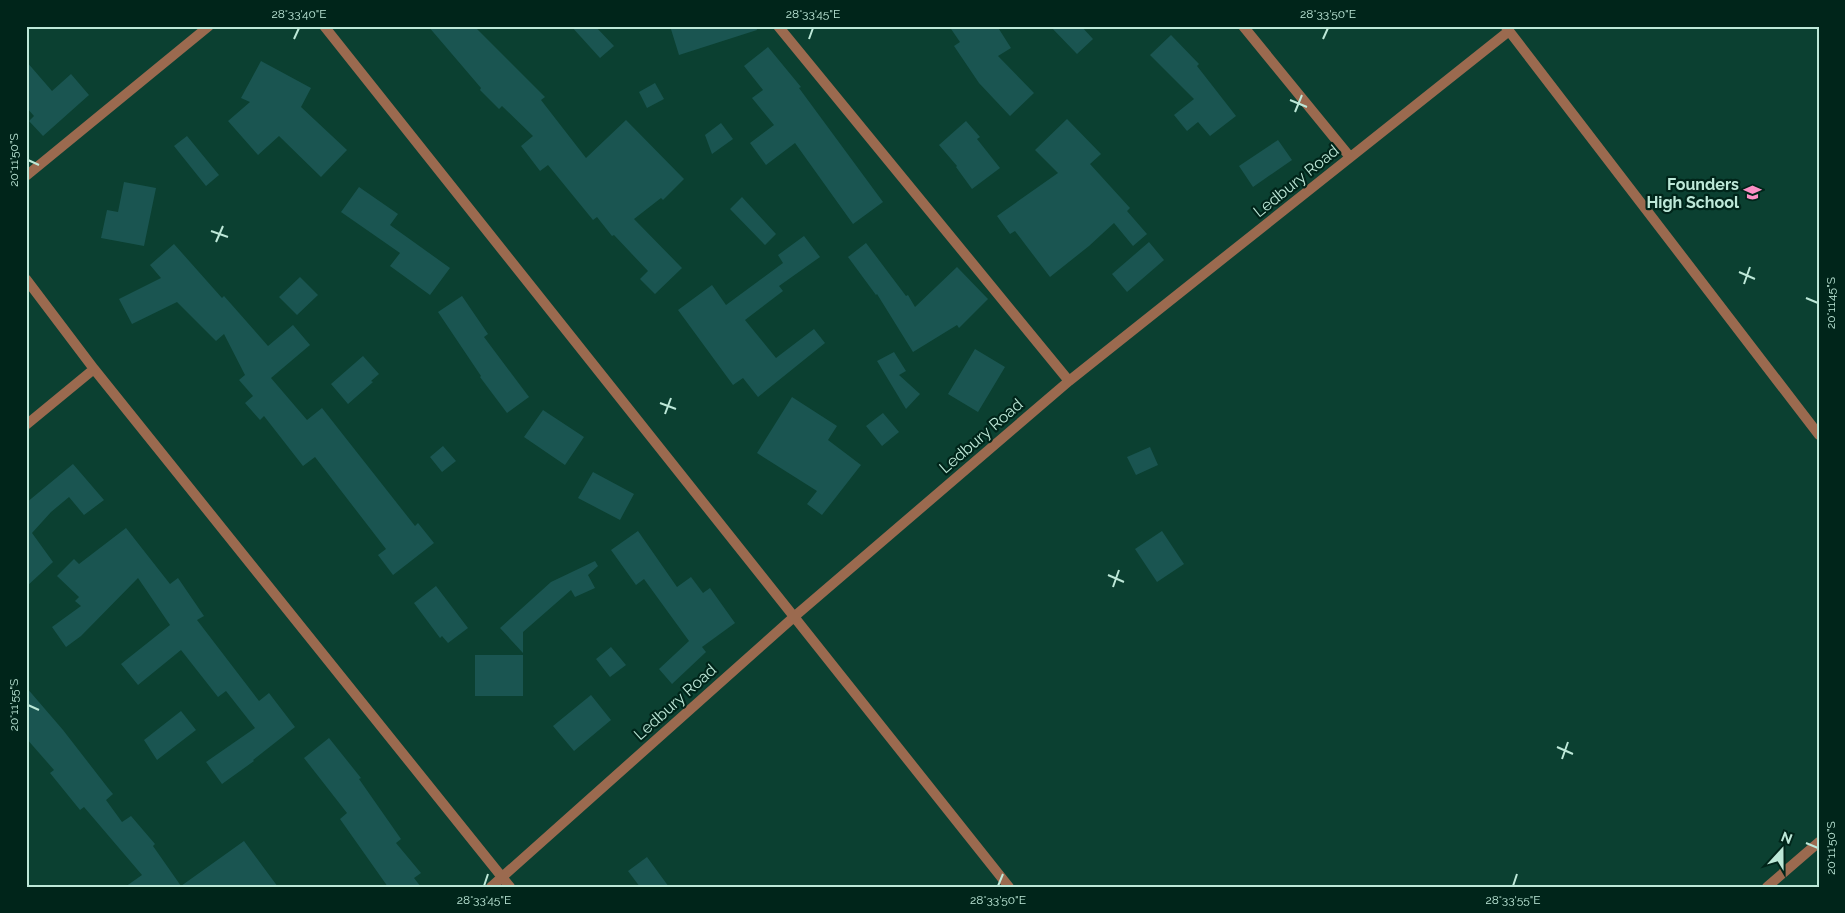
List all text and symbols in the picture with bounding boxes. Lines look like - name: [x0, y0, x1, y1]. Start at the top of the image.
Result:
- text: 28°33'40"E: [271, 7, 327, 21]
- text: 28°33'45"E: [786, 7, 840, 21]
- text: 28°33'50"E: [1300, 7, 1356, 21]
- text: 20°11'50"S: [7, 133, 21, 187]
- street label: Ledbury Road: [1250, 141, 1342, 221]
- place label: Founders High School: [1646, 175, 1740, 212]
- school or university icon: Founders High School: [1743, 183, 1763, 203]
- text: 20°11'45"S: [1824, 277, 1838, 329]
- street label: Ledbury Road: [935, 395, 1027, 477]
- street label: Ledbury Road: [630, 660, 720, 744]
- text: 20°11'55"S: [7, 679, 21, 731]
- text: 20°11'50"S: [1824, 821, 1838, 875]
- north arrow: [1758, 826, 1808, 876]
- text: N: [1779, 828, 1795, 847]
- text: 28°33'45"E: [457, 893, 511, 907]
- text: 28°33'50"E: [970, 893, 1026, 907]
- text: 28°33'55"E: [1485, 893, 1541, 907]

